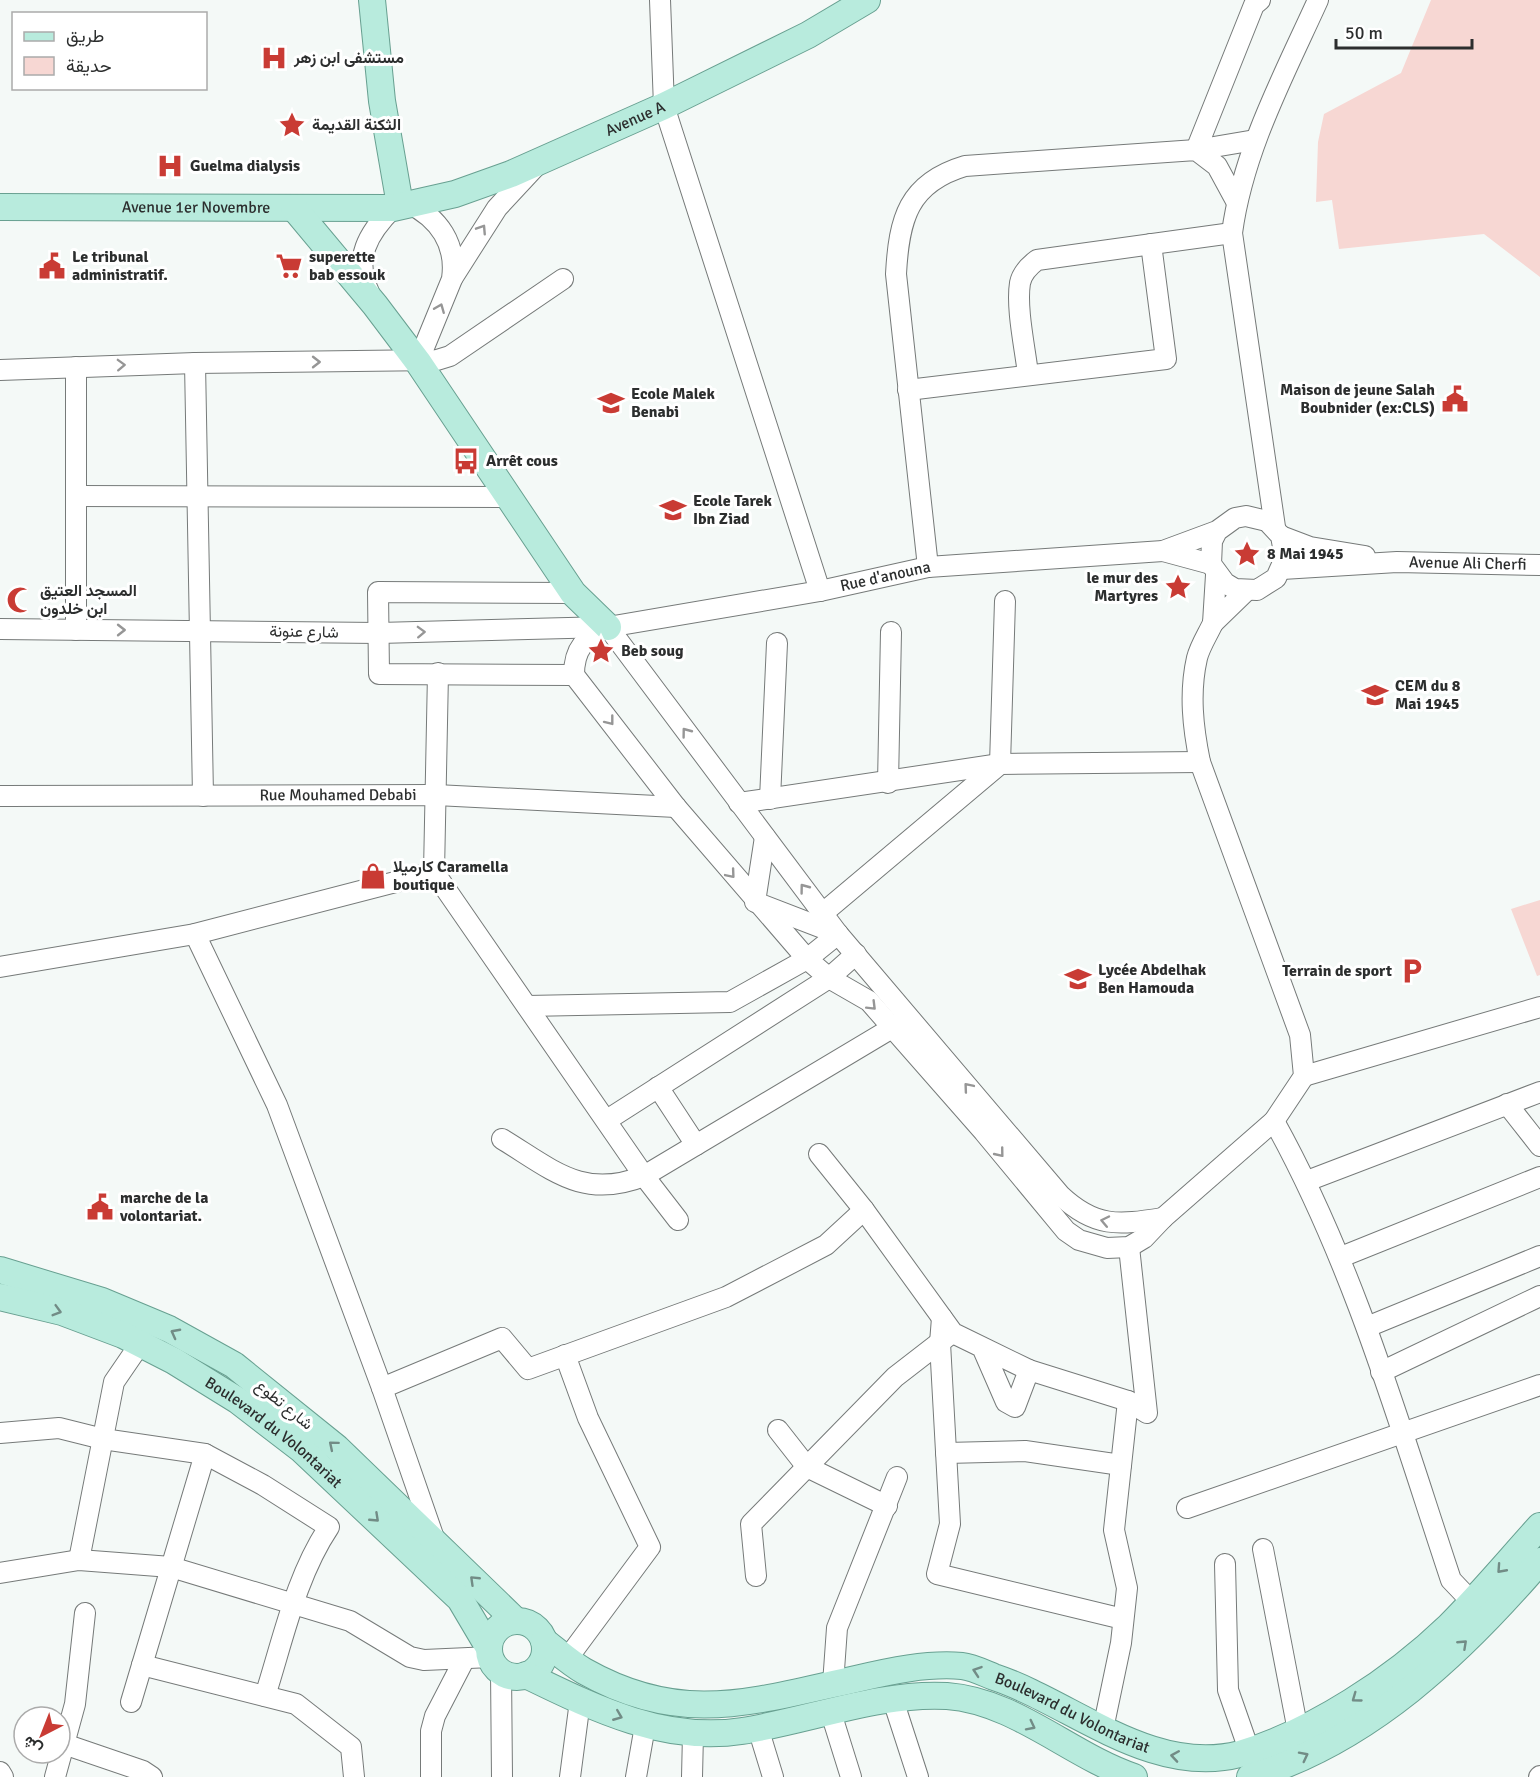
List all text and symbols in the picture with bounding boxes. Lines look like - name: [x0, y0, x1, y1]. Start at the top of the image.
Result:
- legend: [12, 12, 207, 90]
- scale bar: [1336, 12, 1472, 50]
- text: 50 m: [1345, 22, 1383, 44]
- text: طريق: [66, 25, 104, 47]
- hospital icon: مستشفى ابن زهر: [259, 43, 289, 73]
- place label: مستشفى ابن زهر: [293, 48, 404, 68]
- text: حديقة: [66, 55, 112, 77]
- street label: Avenue A: [602, 97, 668, 141]
- place icon: الثكنة القديمة: [277, 110, 307, 140]
- place label: الثكنة القديمة: [312, 115, 401, 135]
- hospital icon: Guelma dialysis: [155, 151, 185, 181]
- place label: Guelma dialysis: [190, 156, 300, 176]
- street label: Avenue 1er Novembre: [122, 197, 270, 218]
- one-way arrow: [475, 225, 486, 236]
- place label: Le tribunal administratif.: [72, 247, 168, 285]
- place label: superette bab essouk: [309, 247, 386, 285]
- public building icon: Le tribunal administratif.: [37, 251, 67, 281]
- supermarket icon: superette bab essouk: [274, 251, 304, 281]
- one-way arrow: [433, 303, 445, 314]
- one-way arrow: [312, 356, 321, 368]
- one-way arrow: [117, 359, 126, 371]
- place label: Maison de jeune Salah Boubnider (ex:CLS): [1280, 380, 1435, 418]
- place label: Ecole Malek Benabi: [631, 384, 715, 422]
- public building icon: Maison de jeune Salah Boubnider (ex:CLS): [1440, 384, 1470, 414]
- school or university icon: Ecole Malek Benabi: [596, 388, 626, 418]
- bus stop icon: Arrêt cous: [451, 446, 481, 476]
- place label: Arrêt cous: [486, 451, 558, 471]
- place label: Ecole Tarek Ibn Ziad: [693, 491, 772, 529]
- school or university icon: Ecole Tarek Ibn Ziad: [658, 495, 688, 525]
- place icon: 8 Mai 1945: [1232, 539, 1262, 569]
- place label: 8 Mai 1945: [1267, 544, 1344, 564]
- street label: Avenue Ali Cherfi: [1409, 552, 1527, 575]
- street label: Rue d'anouna: [838, 557, 932, 596]
- place label: le mur des Martyres: [1086, 568, 1158, 606]
- place icon: le mur des Martyres: [1163, 572, 1193, 602]
- place label: المسجد العتيق ابن خلدون: [40, 581, 137, 619]
- mosque icon: المسجد العتيق ابن خلدون: [5, 585, 35, 615]
- street label: شارع عنونة: [269, 621, 339, 644]
- one-way arrow: [117, 624, 126, 636]
- one-way arrow: [417, 626, 426, 638]
- place icon: Beb soug: [586, 636, 616, 666]
- place label: Beb soug: [621, 641, 684, 661]
- place label: CEM du 8 Mai 1945: [1395, 676, 1461, 714]
- school or university icon: CEM du 8 Mai 1945: [1360, 680, 1390, 710]
- one-way arrow: [602, 715, 613, 726]
- one-way arrow: [683, 728, 694, 739]
- street label: Rue Mouhamed Debabi: [259, 785, 416, 805]
- place label: كارميلا Caramella boutique: [393, 857, 508, 895]
- shop icon: كارميلا Caramella boutique: [358, 861, 388, 891]
- one-way arrow: [724, 867, 735, 878]
- one-way arrow: [800, 884, 811, 895]
- parking icon: Terrain de sport: [1397, 956, 1427, 986]
- place label: Lycée Abdelhak Ben Hamouda: [1098, 960, 1207, 998]
- place label: Terrain de sport: [1282, 961, 1392, 981]
- school or university icon: Lycée Abdelhak Ben Hamouda: [1063, 964, 1093, 994]
- one-way arrow: [866, 999, 876, 1010]
- one-way arrow: [965, 1083, 976, 1094]
- one-way arrow: [993, 1146, 1004, 1157]
- place label: marche de la volontariat.: [119, 1188, 208, 1226]
- public building icon: marche de la volontariat.: [85, 1192, 115, 1222]
- one-way arrow: [1100, 1216, 1110, 1229]
- one-way arrow: [51, 1304, 62, 1316]
- one-way arrow: [171, 1328, 182, 1340]
- street label: Boulevard du Volontariat: [201, 1373, 346, 1493]
- street label: شارع تطوع: [250, 1376, 317, 1435]
- one-way arrow: [329, 1442, 340, 1453]
- one-way arrow: [368, 1511, 379, 1522]
- one-way arrow: [1497, 1562, 1508, 1573]
- one-way arrow: [471, 1577, 482, 1588]
- one-way arrow: [1456, 1640, 1467, 1651]
- one-way arrow: [972, 1665, 983, 1678]
- street label: Boulevard du Volontariat: [992, 1668, 1153, 1758]
- one-way arrow: [1351, 1691, 1362, 1702]
- north arrow: [12, 1705, 72, 1765]
- one-way arrow: [612, 1709, 623, 1721]
- one-way arrow: [1025, 1719, 1036, 1730]
- text: ش: [19, 1732, 46, 1759]
- one-way arrow: [1170, 1750, 1179, 1762]
- one-way arrow: [1298, 1751, 1309, 1763]

